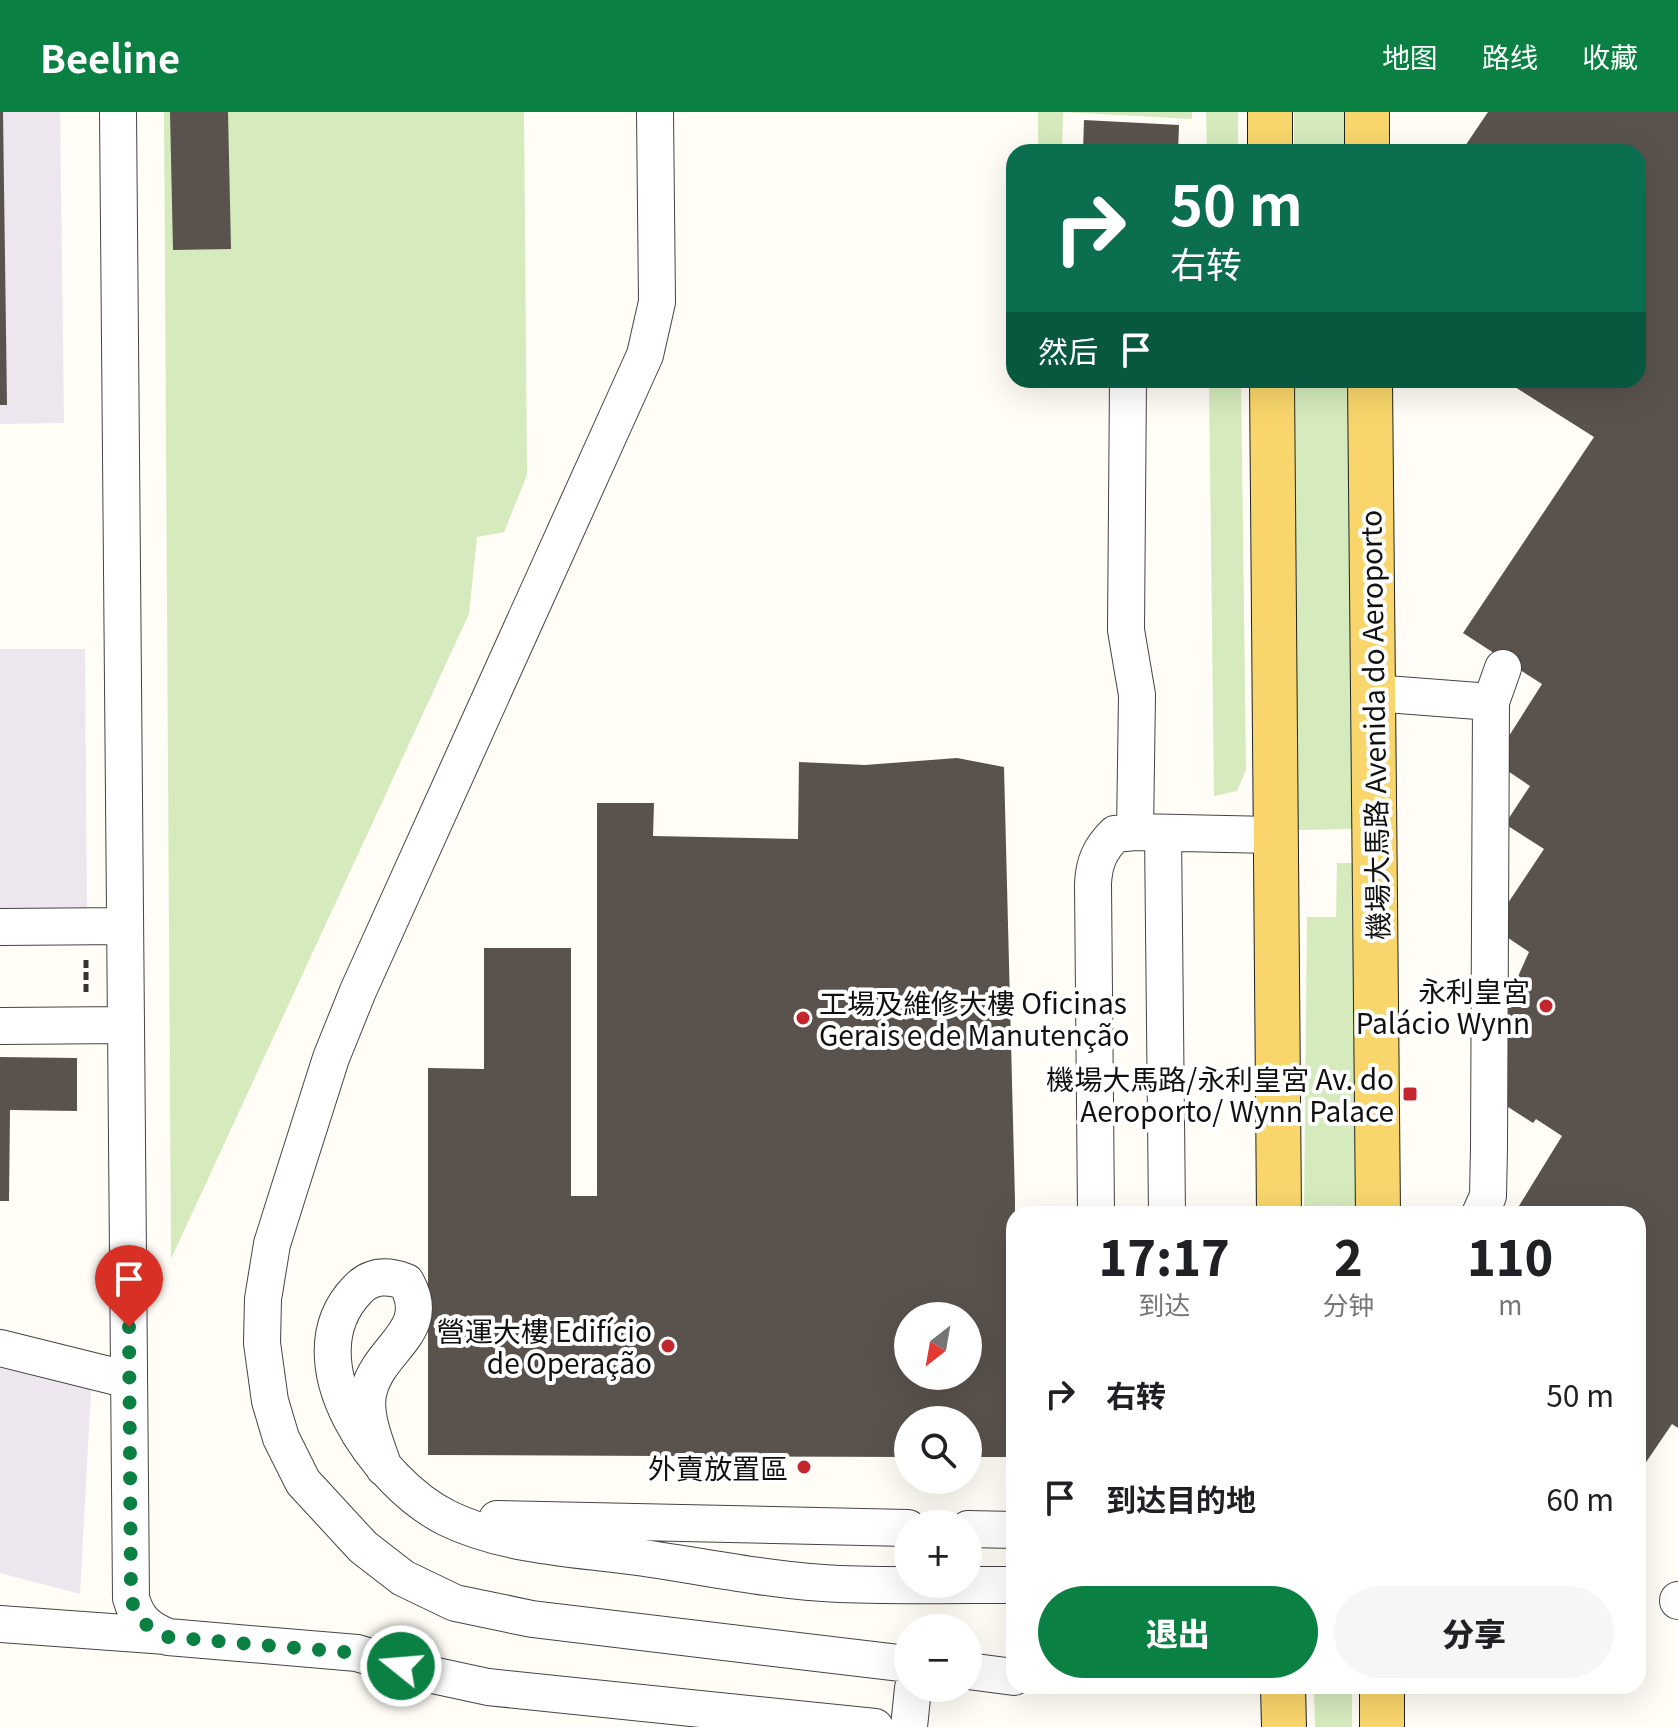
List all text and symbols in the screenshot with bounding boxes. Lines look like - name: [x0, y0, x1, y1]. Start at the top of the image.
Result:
- text: Beeline: [40, 29, 180, 84]
- text: 地图: [1382, 36, 1438, 76]
- text: 路线: [1482, 36, 1538, 76]
- text: 收藏: [1582, 36, 1638, 76]
- text: 50 m: [1170, 161, 1303, 242]
- icon: right: [1038, 176, 1142, 280]
- text: 右转: [1170, 236, 1242, 288]
- text: 然后: [1038, 328, 1098, 372]
- icon: arrive: [1114, 328, 1158, 372]
- street label: 機場大馬路 Avenida do Aeroporto: [1349, 510, 1397, 940]
- place label: 永利皇宮 Palácio Wynn: [1356, 970, 1530, 1042]
- place label: 工場及維修大樓 Oficinas Gerais e de Manutenção: [819, 982, 1129, 1054]
- marker: 永利皇宮 Palácio Wynn: [1537, 997, 1555, 1015]
- marker: 工場及維修大樓 Oficinas Gerais e de Manutenção: [794, 1009, 812, 1027]
- place label: 機場大馬路/永利皇宮 Av. do Aeroporto/ Wynn Palace: [1046, 1058, 1394, 1130]
- marker: 機場大馬路/永利皇宮 Av. do Aeroporto/ Wynn Palace: [1401, 1085, 1419, 1103]
- text: 17:17: [1099, 1220, 1230, 1290]
- text: 2: [1334, 1220, 1363, 1290]
- text: 110: [1467, 1220, 1553, 1290]
- pin: [95, 1245, 163, 1327]
- icon: arrive: [107, 1257, 151, 1301]
- text: 到达: [1138, 1285, 1190, 1322]
- text: 分钟: [1322, 1285, 1374, 1322]
- text: m: [1498, 1285, 1522, 1322]
- north arrow: [894, 1302, 982, 1390]
- map controls: [894, 1302, 982, 1702]
- place label: 營運大樓 Edifício de Operação: [437, 1310, 652, 1382]
- marker: 營運大樓 Edifício de Operação: [659, 1337, 677, 1355]
- icon: right: [1038, 1372, 1082, 1416]
- text: 右转: [1106, 1372, 1166, 1416]
- text: 50 m: [1546, 1372, 1614, 1416]
- button: search: [894, 1406, 982, 1494]
- place label: 外賣放置區: [648, 1447, 788, 1487]
- marker: 外賣放置區: [795, 1458, 813, 1476]
- icon: arrive: [1038, 1476, 1082, 1520]
- text: 到达目的地: [1106, 1476, 1256, 1520]
- text: 60 m: [1546, 1476, 1614, 1520]
- button: +: [894, 1510, 982, 1598]
- button: 退出: [1038, 1586, 1318, 1678]
- button: 分享: [1334, 1586, 1614, 1678]
- button: −: [894, 1614, 982, 1702]
- position arrow: [359, 1624, 443, 1708]

